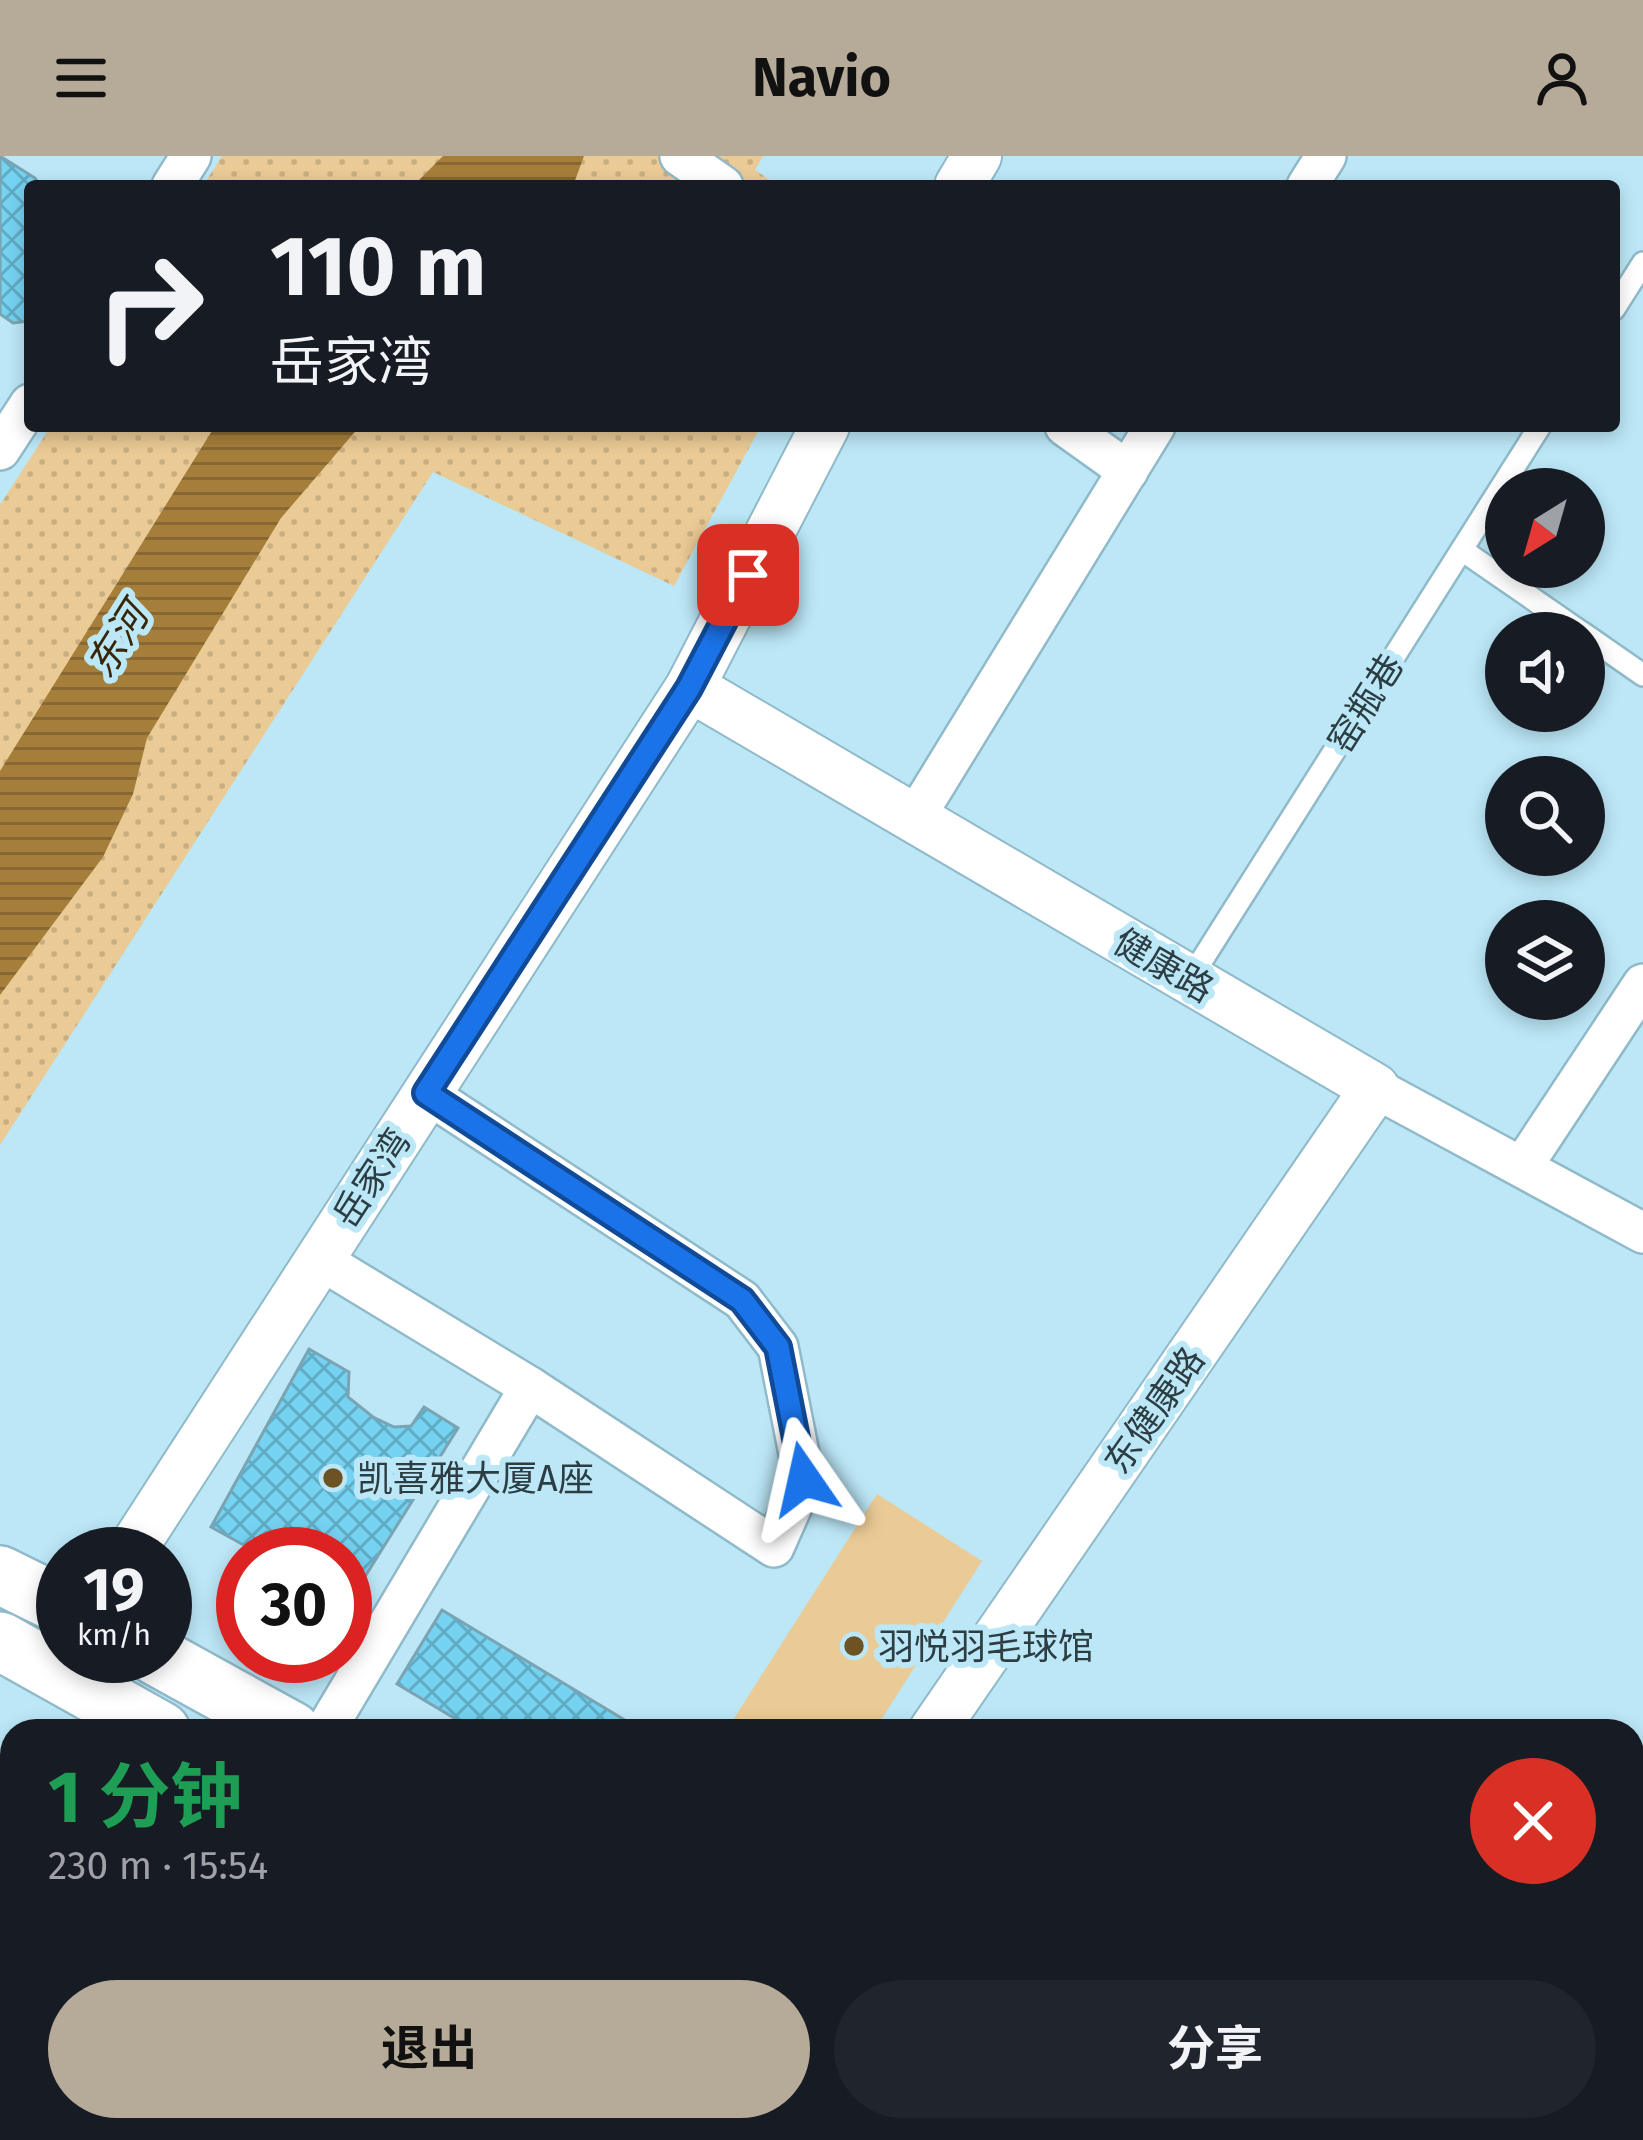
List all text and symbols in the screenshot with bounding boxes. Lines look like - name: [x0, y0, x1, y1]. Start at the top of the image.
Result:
- icon: menu: [48, 45, 114, 111]
- icon: person: [1529, 45, 1595, 111]
- text: Navio: [752, 46, 891, 110]
- text: 110 m: [270, 216, 486, 317]
- icon: right: [72, 228, 228, 384]
- text: 岳家湾: [270, 331, 432, 395]
- north arrow: [1485, 468, 1605, 588]
- map controls: [1485, 468, 1605, 1020]
- pin: [697, 524, 799, 626]
- icon: arrive: [715, 542, 781, 608]
- water label: 东河: [78, 589, 162, 686]
- button: sound: [1485, 612, 1605, 732]
- street label: 窑瓶巷: [1319, 646, 1413, 761]
- button: search: [1485, 756, 1605, 876]
- button: layers: [1485, 900, 1605, 1020]
- street label: 健康路: [1106, 920, 1221, 1012]
- street label: 岳家湾: [324, 1121, 420, 1236]
- street label: 东健康路: [1095, 1339, 1214, 1482]
- position arrow: [741, 1416, 867, 1542]
- place label: 凯喜雅大厦A座: [357, 1457, 594, 1501]
- marker: 凯喜雅大厦A座: [320, 1465, 346, 1491]
- speed limit sign: 30: [216, 1527, 372, 1683]
- text: 19: [83, 1554, 145, 1626]
- text: km/h: [77, 1617, 151, 1653]
- place label: 羽悦羽毛球馆: [878, 1625, 1094, 1669]
- marker: 羽悦羽毛球馆: [841, 1633, 867, 1659]
- text: 1 分钟: [48, 1755, 242, 1841]
- button: close: [1470, 1758, 1596, 1884]
- text: 230 m · 15:54: [48, 1843, 268, 1889]
- button: 退出: [48, 1980, 810, 2118]
- button: 分享: [834, 1980, 1596, 2118]

